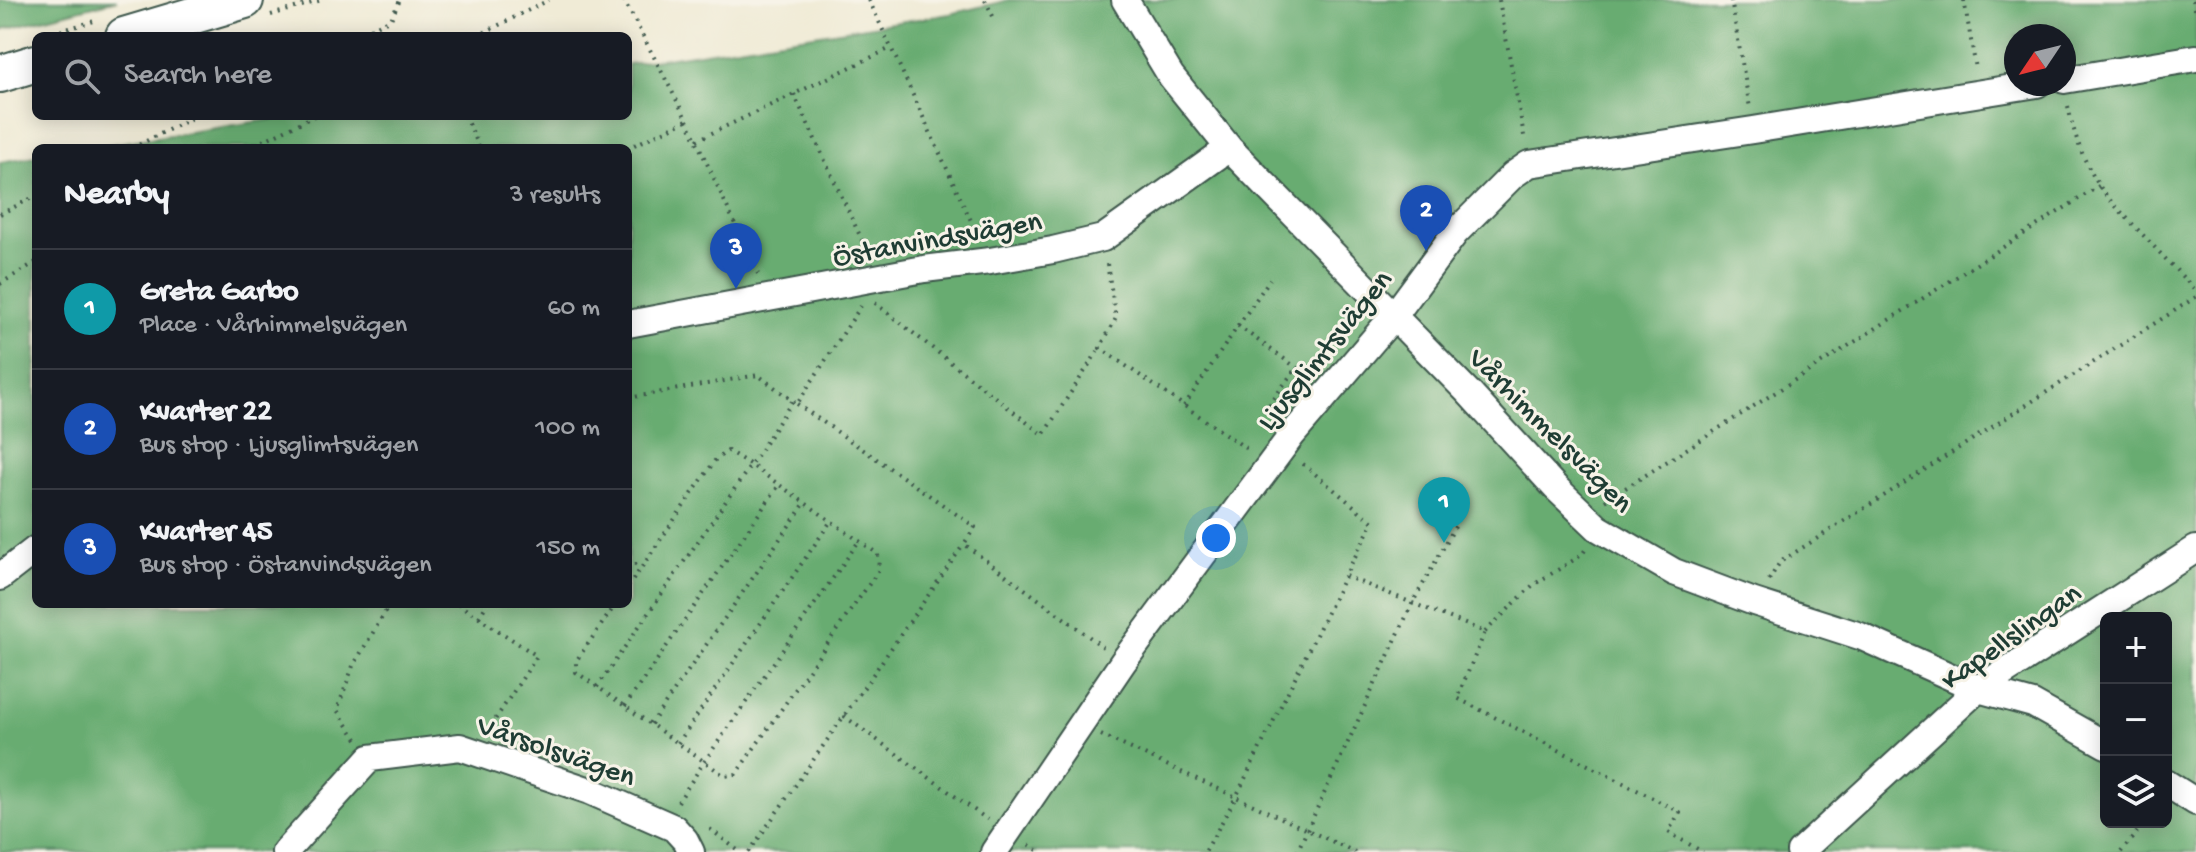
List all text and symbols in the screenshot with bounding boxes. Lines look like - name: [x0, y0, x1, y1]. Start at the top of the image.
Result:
- north arrow: [2004, 24, 2076, 96]
- search box: [32, 32, 632, 120]
- icon: search: [60, 54, 104, 98]
- text: Search here: [124, 59, 272, 94]
- text: Nearby: [64, 176, 169, 216]
- text: 3 results: [510, 181, 600, 212]
- pin: 2: [1400, 185, 1452, 251]
- street label: Östanvindsvägen: [831, 206, 1045, 277]
- pin: 3: [710, 223, 762, 289]
- street label: Ljusglimtsvägen: [1251, 265, 1402, 439]
- text: Greta Garbo: [140, 276, 299, 311]
- text: 1: [85, 294, 95, 325]
- text: 60 m: [547, 294, 600, 325]
- text: Place · Vårhimmelsvägen: [140, 311, 407, 342]
- street label: Vårhimmelsvägen: [1458, 342, 1639, 522]
- text: Kvarter 22: [140, 396, 272, 431]
- text: 2: [84, 414, 96, 445]
- text: 100 m: [535, 414, 600, 445]
- text: Bus stop · Ljusglimtsvägen: [140, 431, 418, 462]
- pin: 1: [1418, 477, 1470, 543]
- text: Kvarter 45: [140, 516, 272, 551]
- your location: [1196, 518, 1236, 558]
- text: 3: [83, 534, 97, 565]
- text: 150 m: [536, 534, 600, 565]
- text: Bus stop · Östanvindsvägen: [140, 551, 432, 582]
- street label: Kapellslingan: [1936, 578, 2089, 700]
- map controls: [2100, 612, 2172, 828]
- button: +: [2100, 612, 2172, 684]
- button: −: [2100, 684, 2172, 756]
- street label: Vårsolsvägen: [471, 710, 639, 797]
- button: layers: [2100, 756, 2172, 828]

